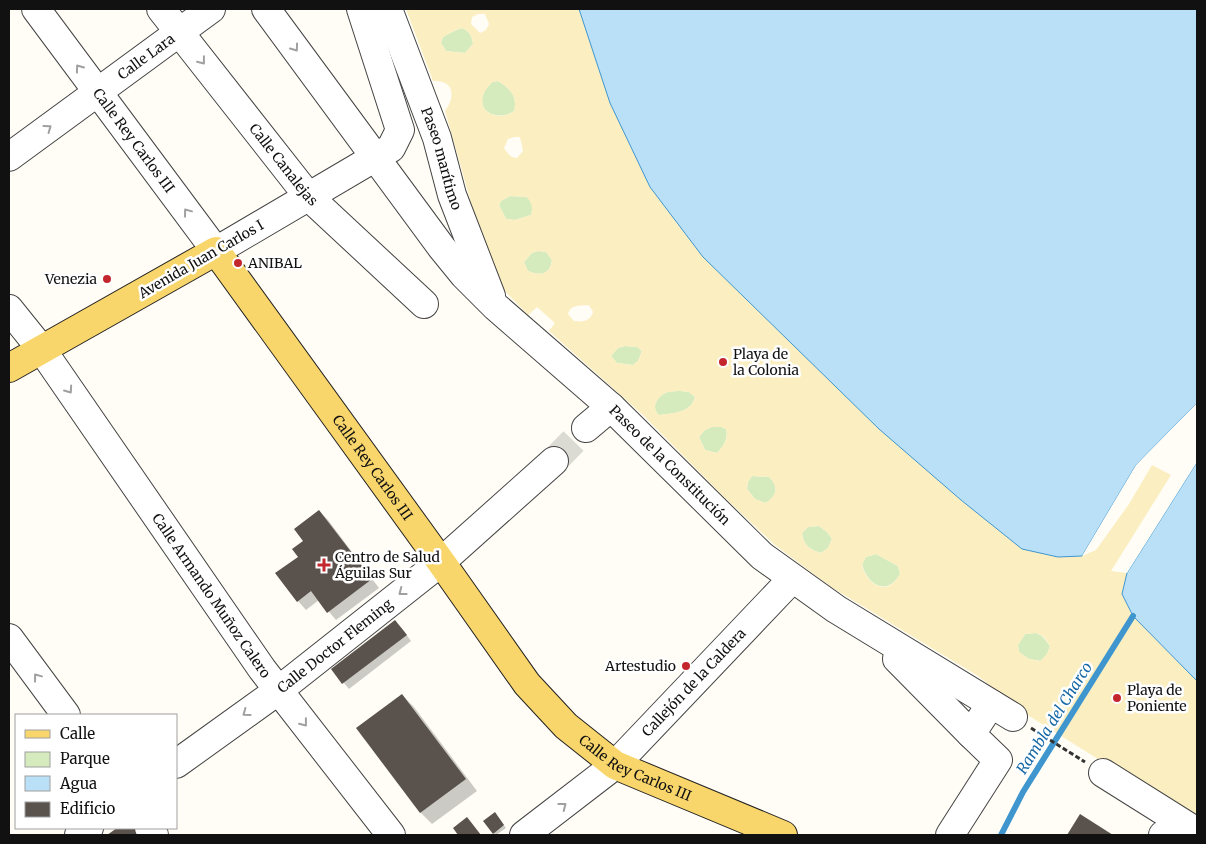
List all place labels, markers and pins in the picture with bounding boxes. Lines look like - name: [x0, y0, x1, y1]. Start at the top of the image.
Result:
- place label: ANIBAL: [247, 254, 302, 272]
- marker: ANIBAL: [232, 257, 244, 269]
- place label: Venezia: [44, 270, 97, 288]
- marker: Venezia: [101, 273, 113, 285]
- place label: Playa de la Colonia: [733, 345, 799, 379]
- marker: Playa de la Colonia: [717, 356, 729, 368]
- place label: Centro de Salud Águilas Sur: [334, 548, 440, 582]
- marker: Centro de Salud Águilas Sur: [317, 558, 331, 572]
- place label: Artestudio: [604, 657, 676, 675]
- marker: Artestudio: [680, 660, 692, 672]
- place label: Playa de Poniente: [1127, 681, 1187, 715]
- marker: Playa de Poniente: [1111, 692, 1123, 704]

